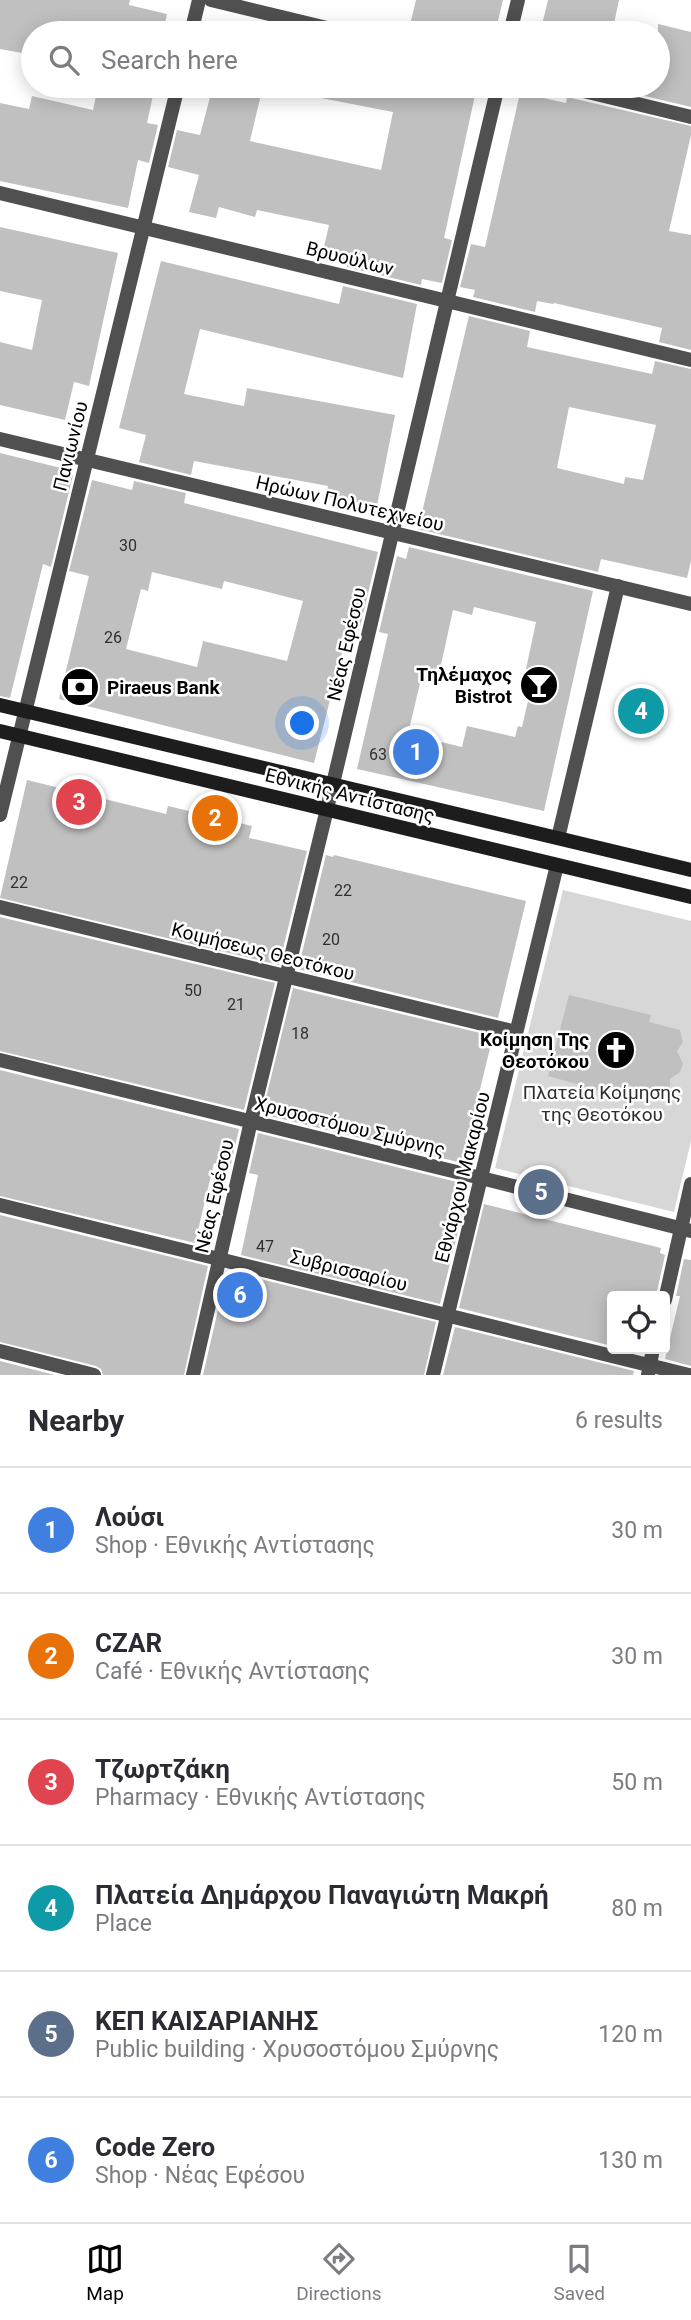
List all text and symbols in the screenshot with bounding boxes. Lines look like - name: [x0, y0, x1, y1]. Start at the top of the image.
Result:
- search box: [21, 21, 670, 98]
- icon: search: [45, 41, 83, 79]
- text: Search here: [101, 45, 238, 75]
- street label: Βρυούλων: [304, 237, 396, 280]
- street label: Πανιωνίου: [48, 399, 93, 493]
- street label: Ηρώων Πολυτεχνείου: [254, 471, 446, 536]
- house number: 30: [119, 536, 137, 555]
- street label: Νέας Εφέσου: [322, 585, 371, 703]
- house number: 26: [104, 628, 122, 647]
- place label: Τηλέμαχος Bistrot: [416, 663, 513, 708]
- bar icon: Τηλέμαχος Bistrot: [518, 664, 560, 706]
- bank icon: Piraeus Bank: [59, 666, 101, 708]
- place label: Piraeus Bank: [107, 676, 220, 699]
- pin: 4: [618, 685, 664, 737]
- your location: [285, 706, 319, 740]
- pin: 1: [393, 726, 439, 778]
- house number: 63: [369, 745, 387, 764]
- street label: Εθνικής Αντίστασης: [263, 763, 437, 828]
- pin: 3: [56, 776, 102, 828]
- pin: 2: [192, 792, 238, 844]
- house number: 22: [10, 873, 28, 892]
- house number: 22: [334, 881, 352, 900]
- street label: Κοιμήσεως Θεοτόκου: [169, 918, 357, 985]
- house number: 20: [322, 930, 340, 949]
- house number: 50: [184, 981, 202, 1000]
- house number: 21: [227, 995, 245, 1014]
- house number: 18: [291, 1024, 309, 1043]
- place label: Κοίμηση Της Θεοτόκου: [480, 1028, 589, 1073]
- church icon: Κοίμηση Της Θεοτόκου: [595, 1029, 637, 1071]
- park label: Πλατεία Κοίμησης της Θεοτόκου: [523, 1081, 681, 1126]
- street label: Εθνάρχου Μακαρίου: [430, 1089, 495, 1265]
- street label: Χρυσοστόμου Σμύρνης: [252, 1092, 448, 1161]
- street label: Νέας Εφέσου: [190, 1137, 239, 1255]
- pin: 5: [518, 1166, 564, 1218]
- house number: 47: [256, 1237, 274, 1256]
- street label: Συβρισσαρίου: [288, 1245, 410, 1296]
- pin: 6: [217, 1269, 263, 1321]
- map controls: [607, 1291, 670, 1354]
- button: locate: [607, 1291, 670, 1354]
- text: Nearby: [28, 1403, 124, 1438]
- text: 6 results: [575, 1407, 663, 1434]
- text: Λούσι: [95, 1502, 164, 1532]
- text: 1: [44, 1517, 58, 1544]
- text: 30 m: [611, 1517, 663, 1544]
- text: Shop · Εθνικής Αντίστασης: [95, 1532, 375, 1559]
- text: CZAR: [95, 1628, 162, 1658]
- text: 2: [44, 1643, 58, 1670]
- text: 30 m: [611, 1643, 663, 1670]
- text: Café · Εθνικής Αντίστασης: [95, 1658, 370, 1685]
- text: Τζωρτζάκη: [95, 1754, 230, 1784]
- text: 3: [44, 1769, 58, 1796]
- text: 50 m: [611, 1769, 663, 1796]
- text: Pharmacy · Εθνικής Αντίστασης: [95, 1784, 426, 1811]
- text: Πλατεία Δημάρχου Παναγιώτη Μακρή: [95, 1880, 549, 1910]
- text: 4: [44, 1895, 58, 1922]
- text: 80 m: [611, 1895, 663, 1922]
- text: Place: [95, 1910, 152, 1937]
- text: ΚΕΠ ΚΑΙΣΑΡΙΑΝΗΣ: [95, 2006, 318, 2036]
- text: 5: [44, 2021, 58, 2048]
- text: 120 m: [598, 2021, 663, 2048]
- text: Public building · Χρυσοστόμου Σμύρνης: [95, 2036, 499, 2063]
- text: Code Zero: [95, 2132, 215, 2162]
- text: 6: [44, 2147, 58, 2174]
- text: 130 m: [598, 2147, 663, 2174]
- text: Shop · Νέας Εφέσου: [95, 2162, 305, 2189]
- tab: Map: [86, 2240, 124, 2305]
- tab: Directions: [296, 2240, 381, 2305]
- tab: Saved: [554, 2240, 605, 2305]

